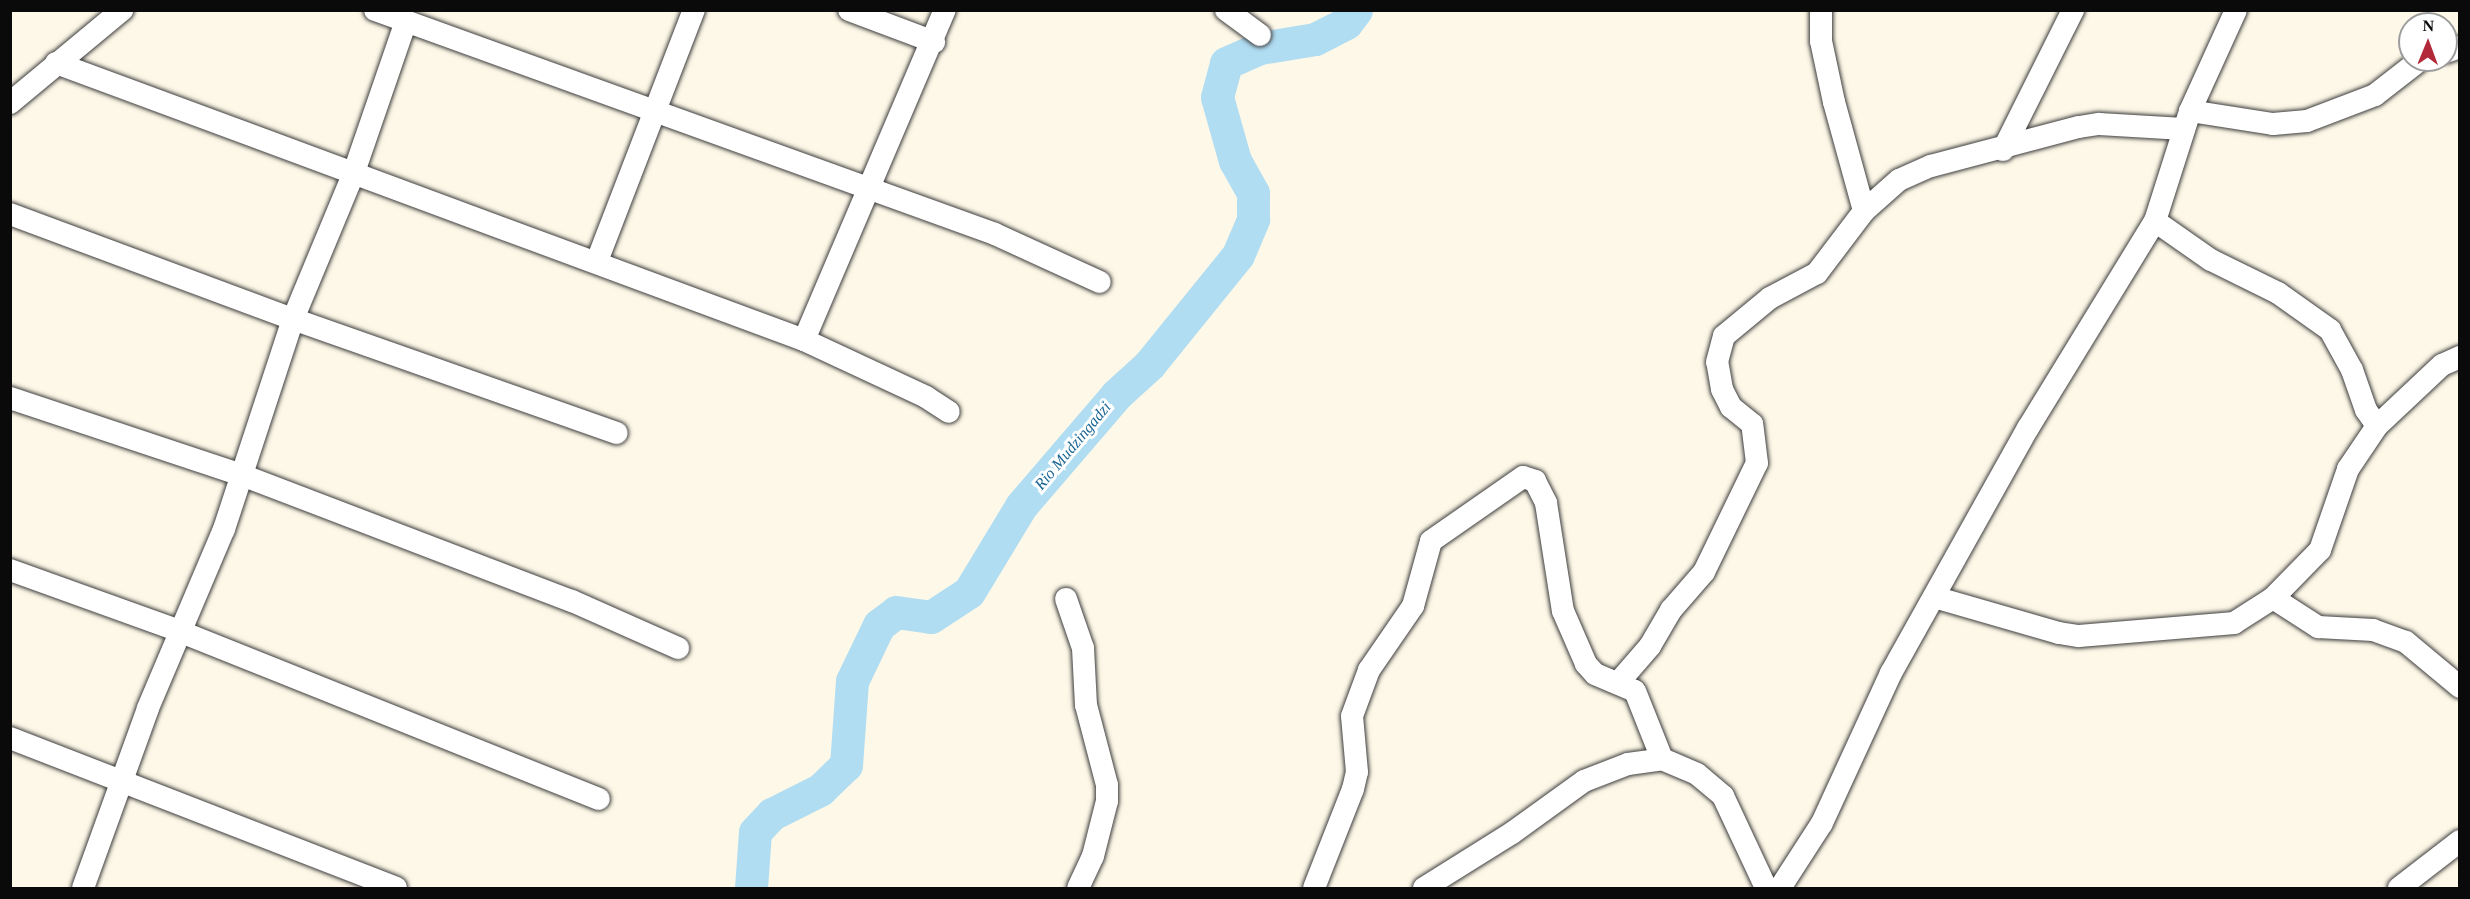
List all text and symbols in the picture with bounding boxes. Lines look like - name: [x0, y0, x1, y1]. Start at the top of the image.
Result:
- north arrow: [2398, 12, 2458, 72]
- text: N: [2422, 17, 2434, 34]
- water label: Rio Mudzingadzi: [1031, 398, 1115, 494]

